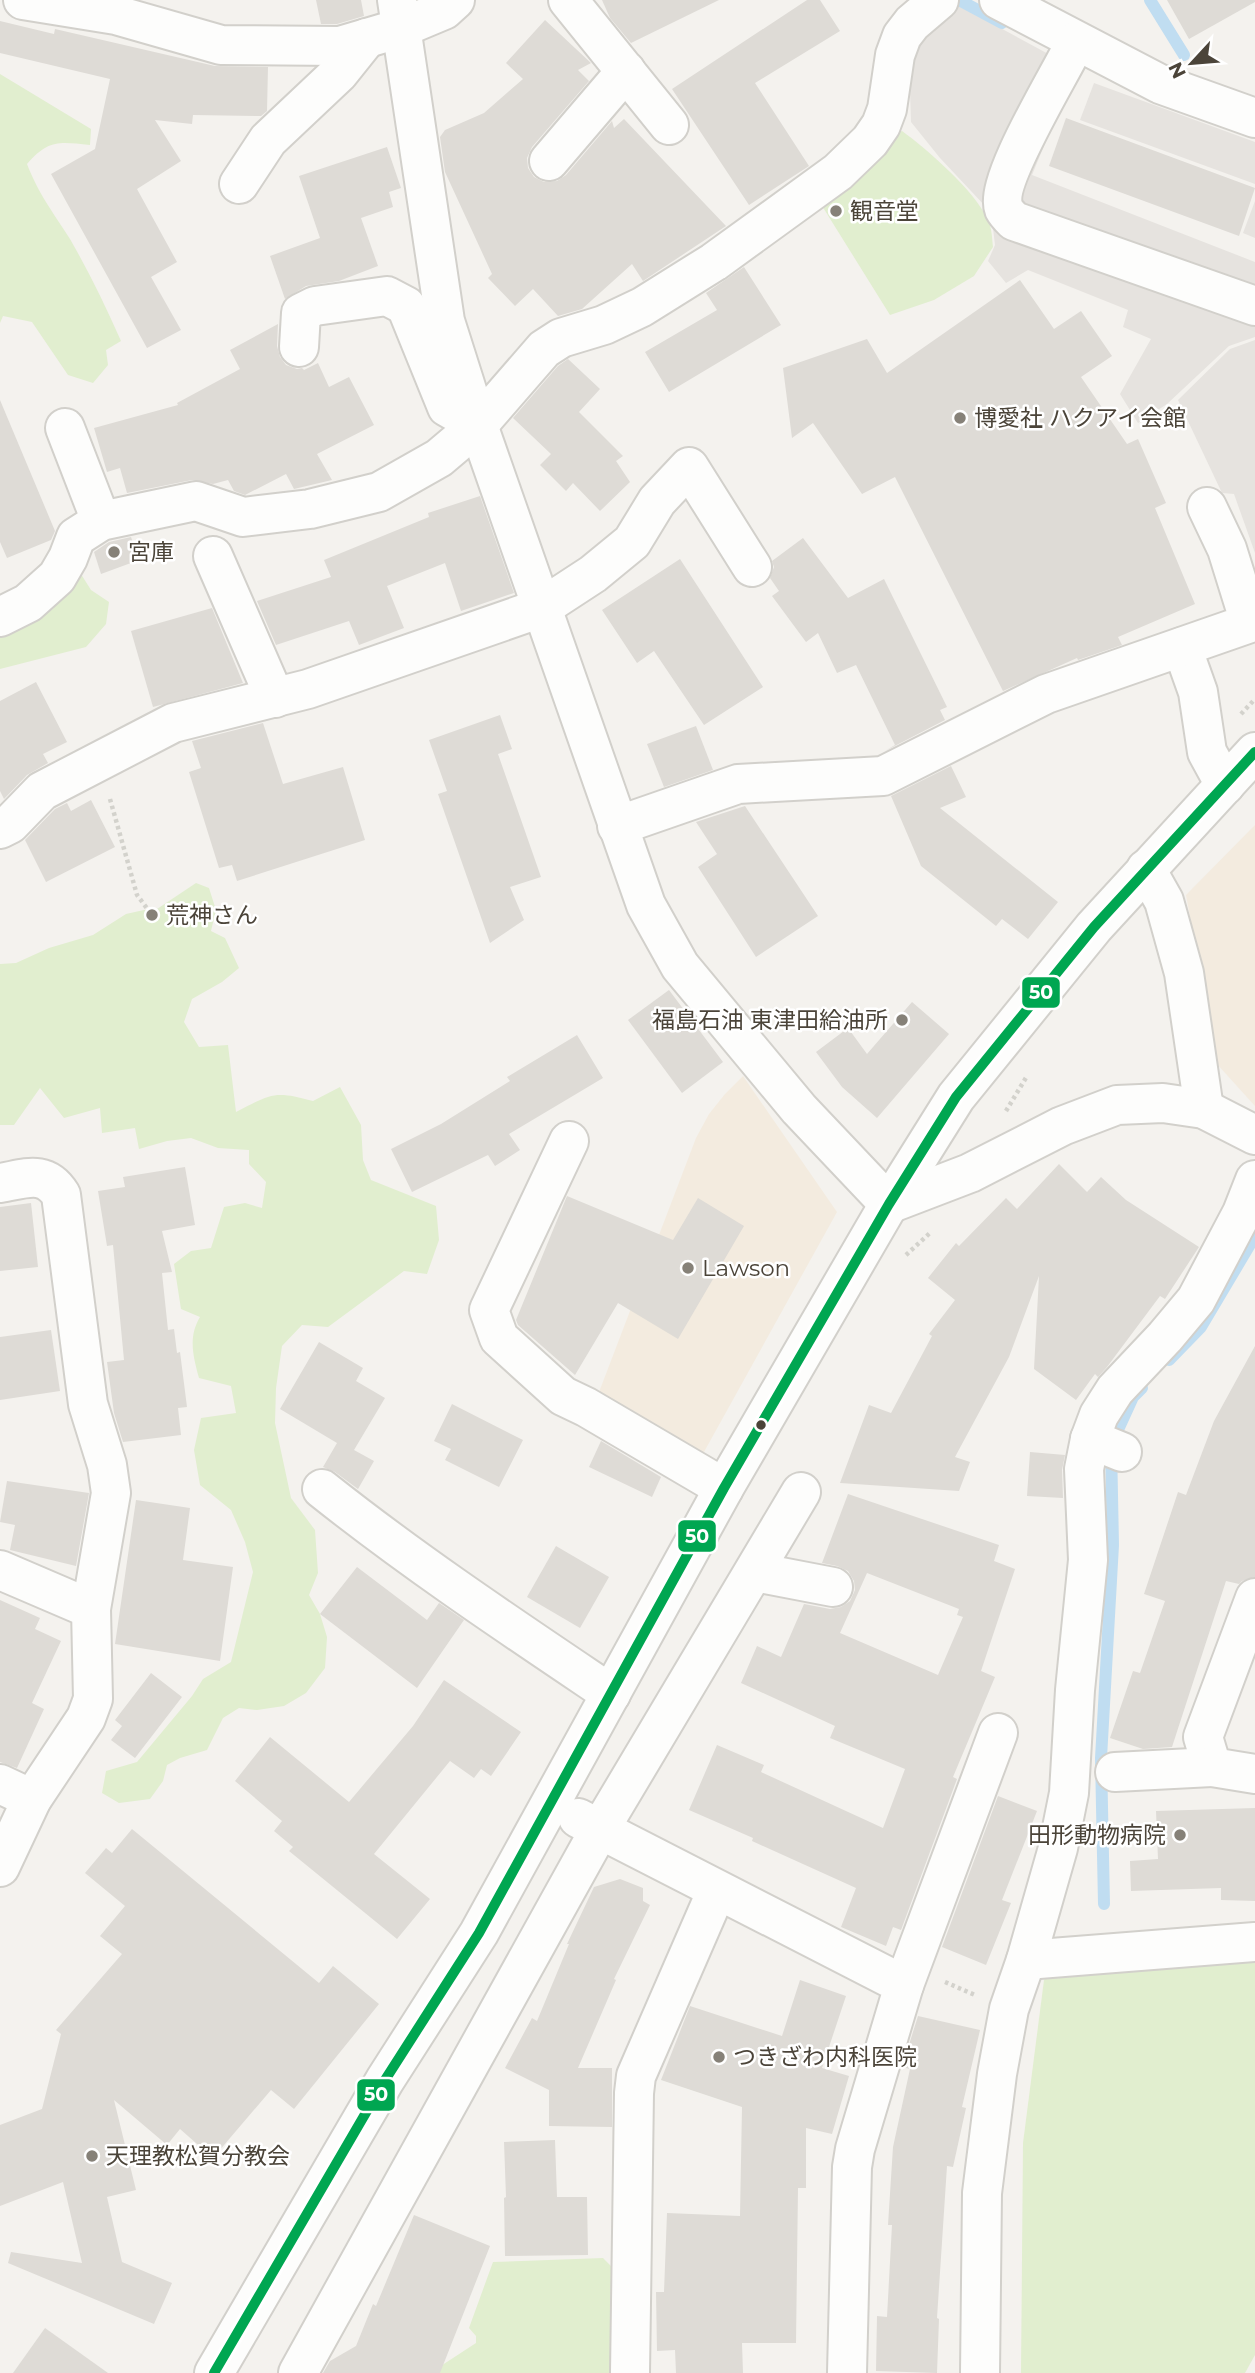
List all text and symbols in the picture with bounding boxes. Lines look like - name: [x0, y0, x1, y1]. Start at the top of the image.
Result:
- north arrow: [1157, 28, 1227, 98]
- text: N: [1163, 58, 1191, 82]
- place label: 観音堂: [850, 197, 919, 225]
- marker: 観音堂: [828, 203, 844, 219]
- place label: 博愛社 ハクアイ会館: [974, 404, 1186, 432]
- marker: 博愛社 ハクアイ会館: [952, 410, 968, 426]
- place label: 宮庫: [128, 538, 174, 566]
- marker: 宮庫: [106, 544, 122, 560]
- place label: 荒神さん: [166, 901, 258, 929]
- marker: 荒神さん: [144, 907, 160, 923]
- line badge: 50: [1021, 976, 1061, 1009]
- text: 50: [1029, 981, 1053, 1004]
- place label: 福島石油 東津田給油所: [652, 1006, 888, 1034]
- marker: 福島石油 東津田給油所: [894, 1012, 910, 1028]
- place label: Lawson: [702, 1254, 790, 1282]
- marker: Lawson: [680, 1260, 696, 1276]
- unlabelled marker: [754, 1418, 768, 1432]
- line badge: 50: [677, 1519, 717, 1553]
- text: 50: [685, 1525, 709, 1548]
- place label: 田形動物病院: [1028, 1821, 1166, 1849]
- marker: 田形動物病院: [1172, 1827, 1188, 1843]
- place label: つきざわ内科医院: [733, 2043, 917, 2071]
- marker: つきざわ内科医院: [711, 2049, 727, 2065]
- line badge: 50: [356, 2078, 396, 2112]
- text: 50: [364, 2083, 388, 2106]
- place label: 天理教松賀分教会: [106, 2142, 290, 2170]
- marker: 天理教松賀分教会: [84, 2148, 100, 2164]

